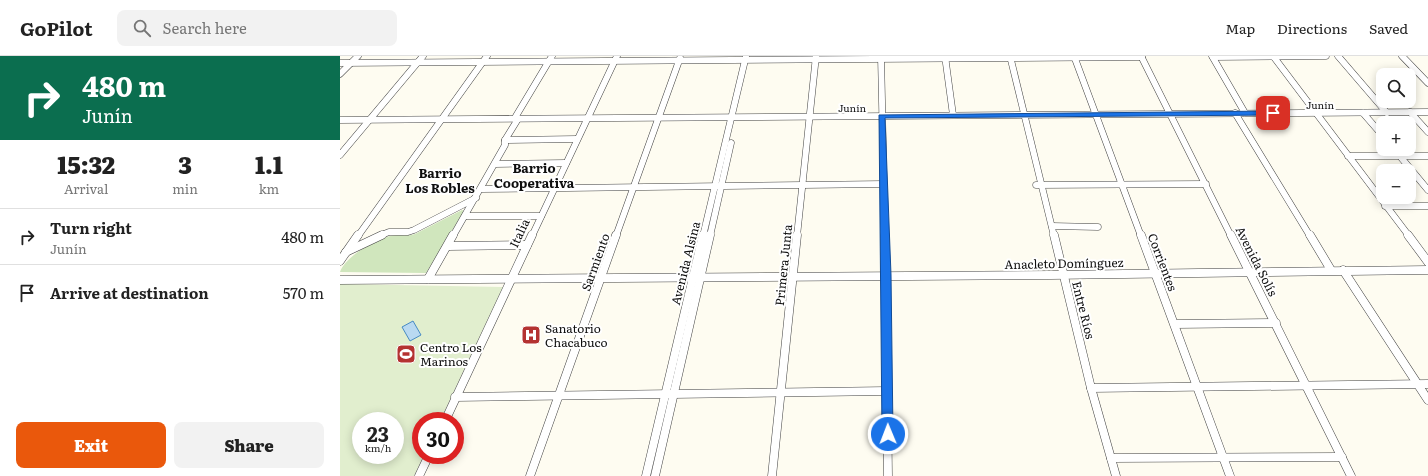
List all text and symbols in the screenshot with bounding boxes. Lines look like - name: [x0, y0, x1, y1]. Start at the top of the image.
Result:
- search box: [117, 10, 397, 46]
- text: GoPilot: [20, 14, 93, 42]
- text: Search here: [163, 16, 247, 39]
- icon: search: [131, 17, 153, 39]
- text: Map: [1225, 18, 1255, 38]
- text: Directions: [1277, 18, 1347, 38]
- text: Saved: [1369, 18, 1408, 38]
- text: 480 m: [82, 64, 166, 106]
- map controls: [1376, 68, 1416, 204]
- button: search: [1376, 68, 1416, 108]
- icon: right: [16, 72, 68, 124]
- pin: [1256, 96, 1290, 130]
- street label: Junín: [1306, 97, 1334, 112]
- street label: Junín: [838, 100, 866, 115]
- text: Junín: [82, 102, 133, 129]
- icon: arrive: [1262, 102, 1284, 124]
- button: +: [1376, 116, 1416, 156]
- text: 15:32: [57, 146, 115, 181]
- text: 3: [178, 146, 192, 181]
- text: 1.1: [255, 146, 283, 181]
- district label: Barrio Cooperativa: [494, 158, 575, 192]
- district label: Barrio Los Robles: [405, 163, 475, 197]
- button: −: [1376, 164, 1416, 204]
- text: Arrival: [64, 179, 108, 198]
- text: min: [172, 179, 198, 198]
- text: km: [259, 179, 279, 198]
- street label: Italia: [504, 215, 534, 251]
- text: Turn right: [50, 216, 132, 239]
- street label: Avenida Alsina: [666, 219, 704, 307]
- street label: Primera Junta: [770, 223, 796, 307]
- street label: Avenida Solís: [1232, 223, 1283, 300]
- text: 480 m: [281, 225, 324, 248]
- icon: right: [16, 226, 38, 248]
- street label: Corrientes: [1144, 230, 1182, 294]
- street label: Sarmiento: [576, 231, 614, 293]
- text: Junín: [50, 239, 87, 258]
- street label: Anacleto Domínguez: [1004, 253, 1124, 273]
- street label: Entre Ríos: [1068, 279, 1100, 341]
- text: Arrive at destination: [50, 281, 209, 304]
- text: 570 m: [283, 281, 324, 304]
- icon: arrive: [16, 282, 38, 304]
- place label: Sanatorio Chacabuco: [545, 319, 608, 351]
- hospital icon: Sanatorio Chacabuco: [520, 324, 542, 346]
- place label: Centro Los Marinos: [420, 338, 482, 370]
- sports icon: Centro Los Marinos: [395, 343, 417, 365]
- speed limit sign: 30: [412, 412, 464, 464]
- position arrow: [867, 413, 909, 455]
- text: 23: [367, 418, 389, 448]
- button: Exit: [16, 422, 166, 468]
- button: Share: [174, 422, 324, 468]
- text: km/h: [365, 440, 391, 455]

